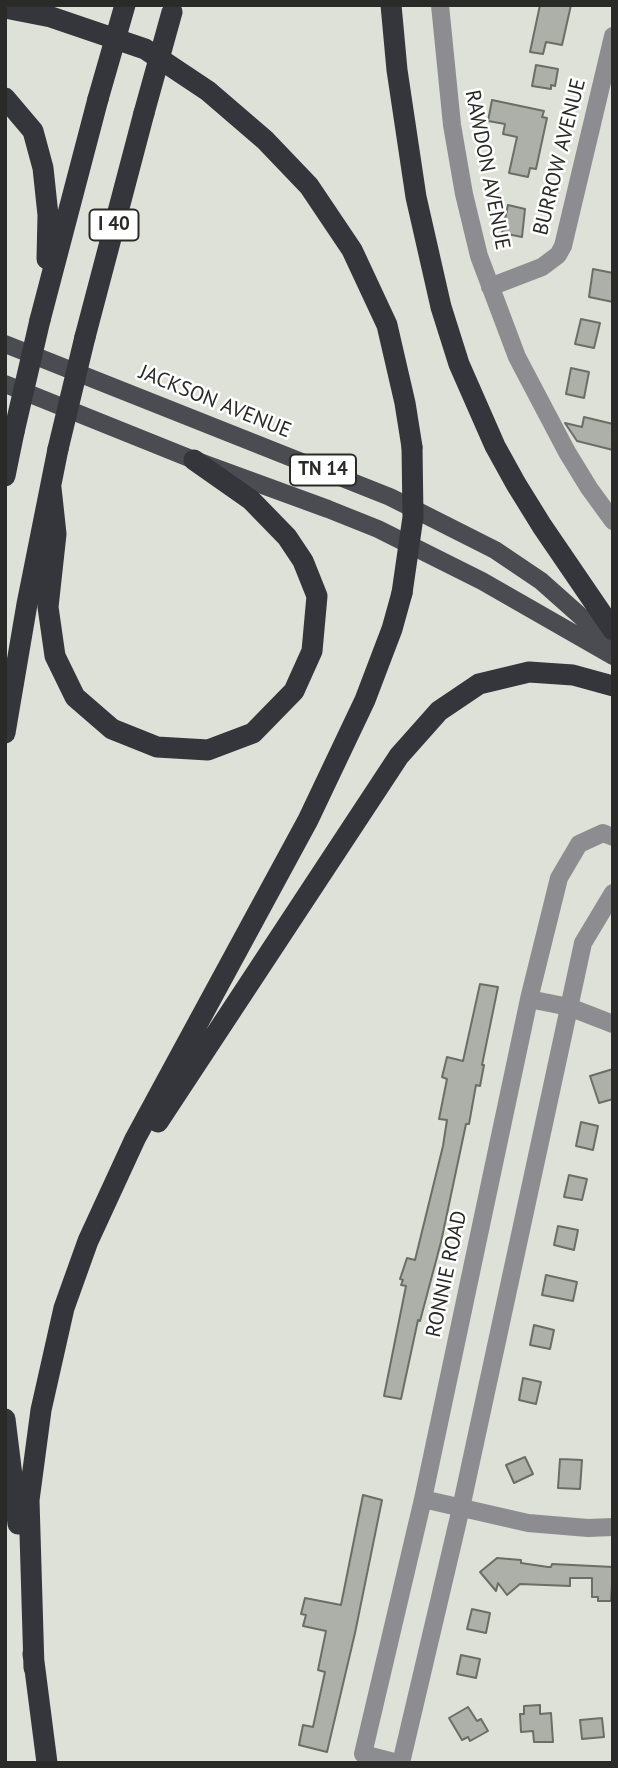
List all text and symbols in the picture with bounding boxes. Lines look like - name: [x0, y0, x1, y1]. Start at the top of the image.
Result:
- street label: BURROW AVENUE: [528, 76, 592, 238]
- street label: RAWDON AVENUE: [459, 88, 515, 252]
- road number: I 40: [90, 210, 138, 241]
- street label: JACKSON AVENUE: [135, 360, 295, 444]
- road number: TN 14: [290, 454, 356, 485]
- street label: RONNIE ROAD: [421, 1208, 473, 1340]

